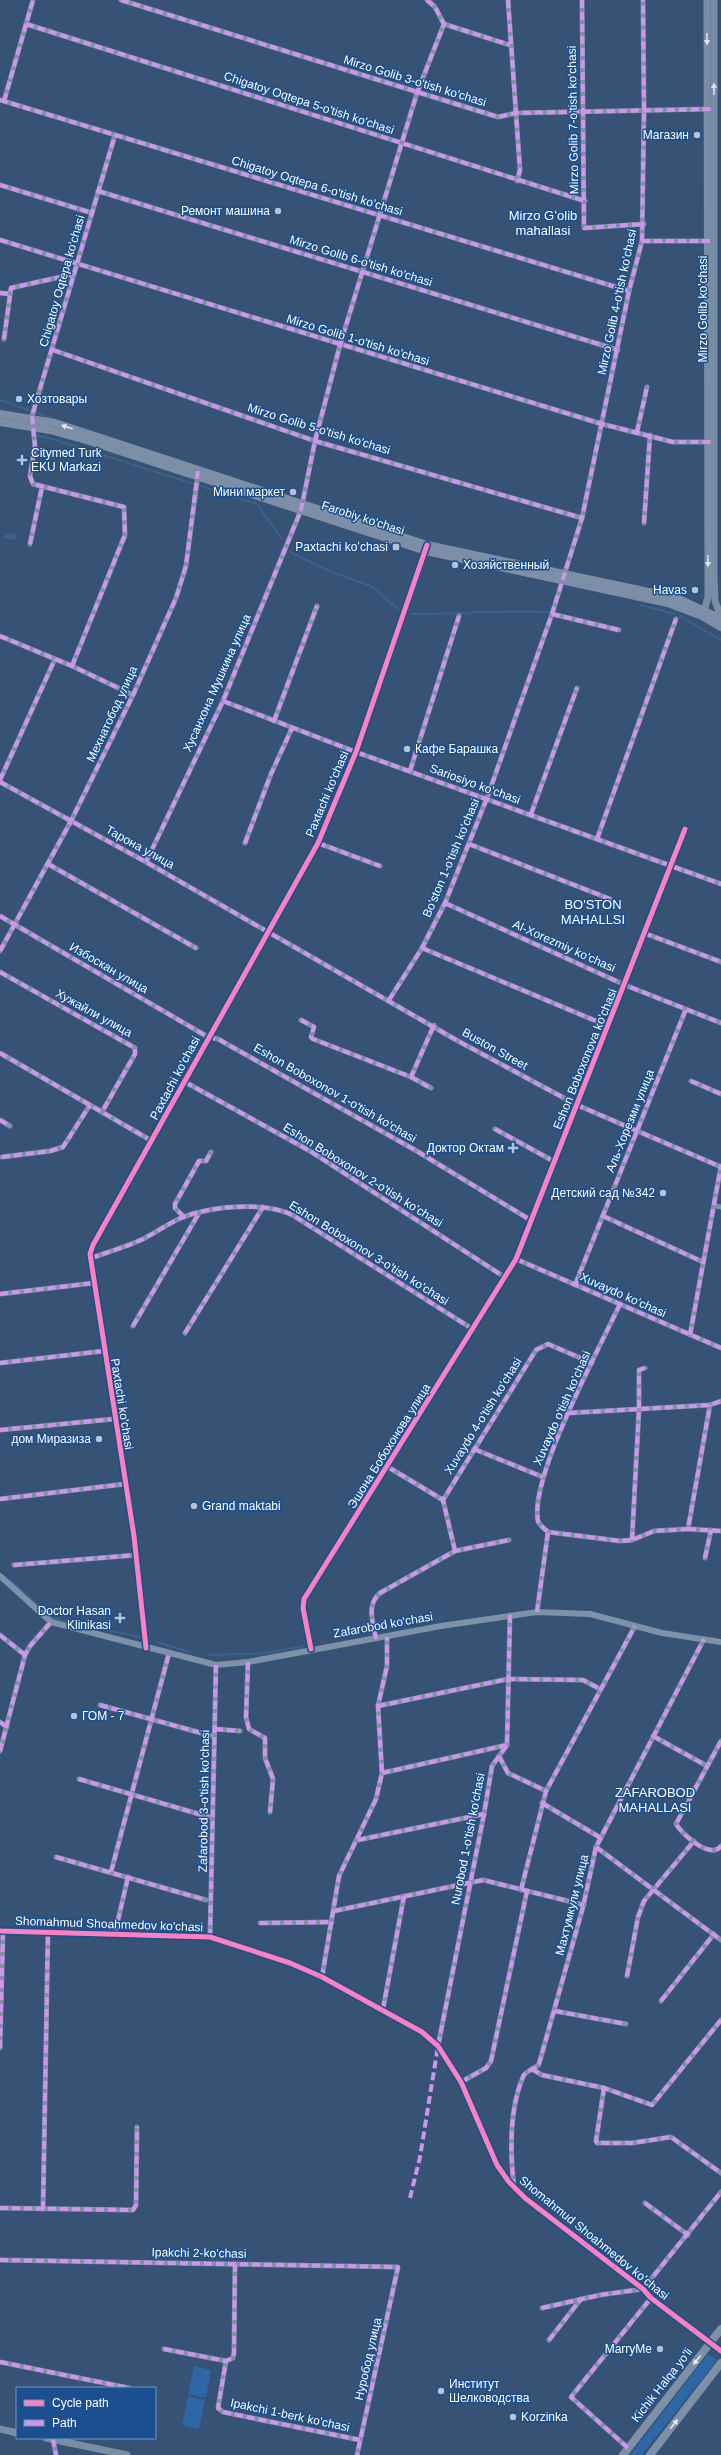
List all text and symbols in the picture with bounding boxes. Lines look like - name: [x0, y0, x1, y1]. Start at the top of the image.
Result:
- one-way arrow: [704, 33, 710, 46]
- street label: Mirzo Golib 7-o'tish ko'chasi: [565, 46, 581, 194]
- street label: Mirzo Golib 3-o'tish ko'chasi: [342, 53, 488, 109]
- street label: Chigatoy Oqtepa 5-o'tish ko'chasi: [222, 69, 396, 137]
- one-way arrow: [711, 82, 717, 95]
- place label: Магазин: [643, 128, 689, 142]
- marker: Магазин: [692, 130, 702, 140]
- street label: Chigatoy Oqtepa 6-o'tish ko'chasi: [230, 153, 404, 219]
- place label: Ремонт машина: [181, 204, 270, 218]
- marker: Ремонт машина: [273, 206, 283, 216]
- district label: Mirzo Gʻolib mahallasi: [509, 208, 577, 238]
- street label: Chigatoy Oqtepa ko'chasi: [36, 214, 88, 348]
- street label: Mirzo Golib 4-o'tish ko'chasi: [595, 228, 639, 376]
- street label: Mirzo Golib 6-o'tish ko'chasi: [288, 233, 434, 289]
- street label: Mirzo Golib ko'chasi: [696, 256, 710, 363]
- street label: Mirzo Golib 1-o'tish ko'chasi: [285, 312, 431, 368]
- place label: Хозтовары: [27, 392, 87, 406]
- marker: Хозтовары: [14, 394, 24, 404]
- street label: Mirzo Golib 5-o'tish ko'chasi: [246, 401, 392, 457]
- one-way arrow: [61, 424, 73, 430]
- place label: Citymed Turk EKU Markazi: [31, 446, 103, 474]
- marker: Citymed Turk EKU Markazi: [16, 454, 28, 466]
- place label: Мини маркет: [213, 485, 285, 499]
- marker: Мини маркет: [288, 487, 298, 497]
- street label: Farobiy ko'chasi: [320, 498, 406, 538]
- place label: Paxtachi koʻchasi: [295, 540, 388, 554]
- marker: Paxtachi koʻchasi: [391, 542, 401, 552]
- one-way arrow: [705, 555, 711, 568]
- place label: Хозяйственный: [463, 558, 549, 572]
- marker: Хозяйственный: [450, 560, 460, 570]
- place label: Havas: [653, 583, 687, 597]
- marker: Havas: [690, 585, 700, 595]
- street label: Хусанхона Мушкина улица: [180, 612, 254, 754]
- street label: Мехнатобод улица: [84, 664, 141, 764]
- place label: Кафе Барашка: [415, 742, 499, 756]
- marker: Кафе Барашка: [402, 744, 412, 754]
- street label: Paxtachi ko'chasi: [303, 749, 351, 839]
- street label: Sariosiyo ko'chasi: [428, 761, 522, 807]
- street label: Bo'ston 1-o'tish ko'chasi: [420, 797, 482, 919]
- street label: Тарона улица: [103, 822, 177, 872]
- district label: BO'STON MAHALLSI: [561, 897, 625, 927]
- street label: Al-Xorezmiy ko'chasi: [510, 917, 618, 975]
- street label: Избоскан улица: [67, 940, 151, 996]
- street label: Хужайли улица: [53, 986, 135, 1040]
- street label: Eshon Boboxonova ko'chasi: [550, 987, 620, 1131]
- street label: Buston Street: [460, 1025, 531, 1073]
- street label: Paxtachi ko'chasi: [147, 1034, 203, 1122]
- street label: Eshon Boboxonov 1-o'tish ko'chasi: [251, 1041, 419, 1145]
- street label: Аль-Хорезми улица: [603, 1067, 657, 1174]
- street label: Eshon Boboxonov 2-o'tish ko'chasi: [281, 1120, 445, 1230]
- place label: Доктор Октам: [427, 1141, 504, 1155]
- marker: Доктор Октам: [507, 1142, 519, 1154]
- place label: Детский сад №342: [551, 1186, 655, 1200]
- marker: Детский сад №342: [658, 1188, 668, 1198]
- street label: Eshon Boboxonov 3-o'tish ko'chasi: [287, 1198, 451, 1308]
- street label: Xuvaydo ko'chasi: [578, 1270, 668, 1320]
- street label: Xuvaydo o'tish ko'chasi: [530, 1349, 594, 1467]
- street label: Xuvaydo 4-o'tish ko'chasi: [441, 1355, 525, 1477]
- street label: Paxtachi ko'chasi: [108, 1357, 136, 1451]
- street label: Эшона Бобохонова улица: [345, 1381, 433, 1511]
- place label: дом Миразиза: [11, 1432, 91, 1446]
- marker: дом Миразиза: [94, 1434, 104, 1444]
- place label: Grand maktabi: [202, 1499, 281, 1513]
- marker: Grand maktabi: [189, 1501, 199, 1511]
- place label: Doctor Hasan Klinikasi: [38, 1604, 111, 1632]
- street label: Zafarobod ko'chasi: [332, 1609, 434, 1641]
- marker: Doctor Hasan Klinikasi: [114, 1612, 126, 1624]
- place label: ГОМ - 7: [82, 1709, 125, 1723]
- marker: ГОМ - 7: [69, 1711, 79, 1721]
- street label: Zafarobod 3-o'tish ko'chasi: [196, 1730, 212, 1872]
- street label: Nurobod 1-o'tish ko'chasi: [448, 1772, 488, 1906]
- district label: ZAFAROBOD MAHALLASI: [615, 1785, 695, 1815]
- street label: Махтумкули улица: [553, 1853, 591, 1957]
- street label: Shomahmud Shoahmedov ko'chasi: [15, 1914, 203, 1934]
- street label: Shomahmud Shoahmedov ko'chasi: [516, 2173, 672, 2303]
- street label: Ipakchi 2-ko'chasi: [151, 2245, 247, 2261]
- street label: Нуробод улица: [352, 2316, 384, 2402]
- place label: MarryMe: [605, 2342, 652, 2356]
- marker: MarryMe: [655, 2344, 665, 2354]
- street label: Kichik Halqa yo'li: [629, 2345, 695, 2425]
- one-way arrow: [693, 2354, 701, 2365]
- place label: Институт Шелководства: [449, 2377, 530, 2405]
- marker: Институт Шелководства: [436, 2386, 446, 2396]
- legend: [16, 2387, 156, 2439]
- text: Cycle path: [52, 2396, 109, 2410]
- street label: Ipakchi 1-berk ko'chasi: [229, 2396, 351, 2434]
- place label: Korzinka: [521, 2410, 568, 2424]
- marker: Korzinka: [508, 2412, 518, 2422]
- text: Path: [52, 2416, 77, 2430]
- one-way arrow: [669, 2419, 678, 2430]

